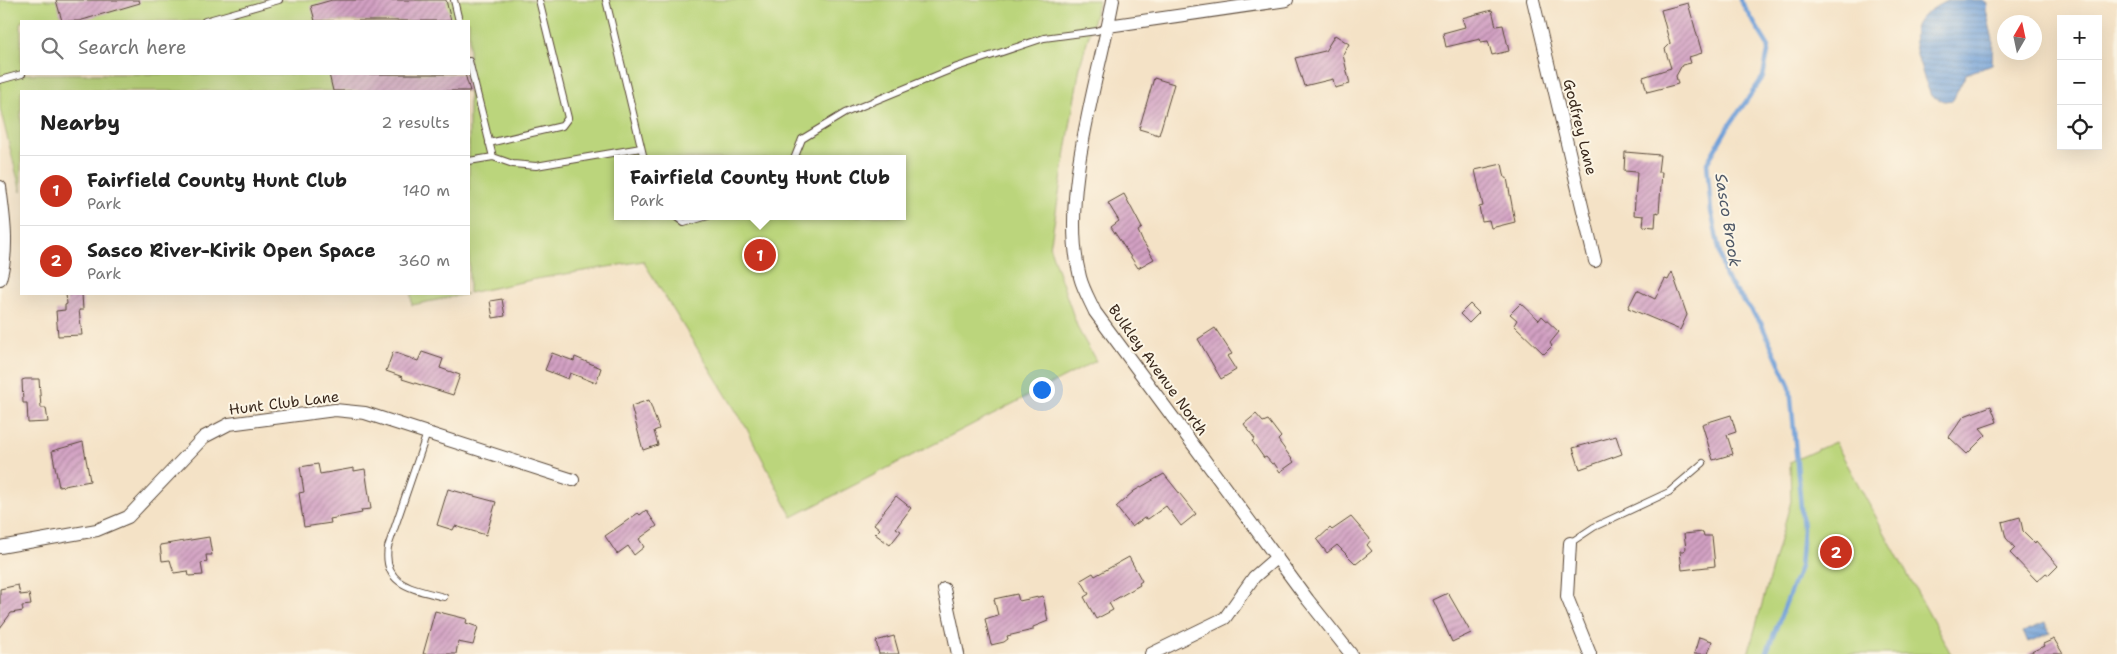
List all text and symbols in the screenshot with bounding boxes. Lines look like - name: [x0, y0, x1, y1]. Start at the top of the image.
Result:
- north arrow: [1997, 15, 2042, 60]
- map controls: [2057, 15, 2102, 150]
- button: +: [2057, 15, 2102, 60]
- search box: [20, 20, 470, 75]
- icon: search: [38, 34, 66, 62]
- text: Search here: [78, 35, 187, 60]
- button: −: [2057, 60, 2102, 105]
- street label: Godfrey Lane: [1558, 77, 1602, 177]
- button: locate: [2057, 105, 2102, 150]
- text: Nearby: [40, 109, 120, 137]
- text: 2 results: [381, 112, 450, 133]
- popup: [614, 155, 906, 220]
- text: Fairfield County Hunt Club: [630, 165, 890, 190]
- text: Fairfield County Hunt Club: [87, 168, 347, 193]
- water label: Sasco Brook: [1710, 172, 1746, 268]
- text: 1: [52, 180, 60, 201]
- text: 140 m: [403, 180, 450, 201]
- text: Park: [630, 190, 664, 211]
- text: Park: [87, 193, 121, 214]
- pin: 1: [744, 236, 776, 274]
- text: Sasco River-Kirik Open Space: [87, 238, 376, 263]
- text: 2: [50, 250, 62, 271]
- text: 360 m: [398, 250, 450, 271]
- text: Park: [87, 263, 121, 284]
- street label: Bulkley Avenue North: [1104, 300, 1212, 440]
- your location: [1029, 377, 1055, 403]
- street label: Hunt Club Lane: [228, 386, 340, 420]
- pin: 2: [1820, 533, 1852, 571]

